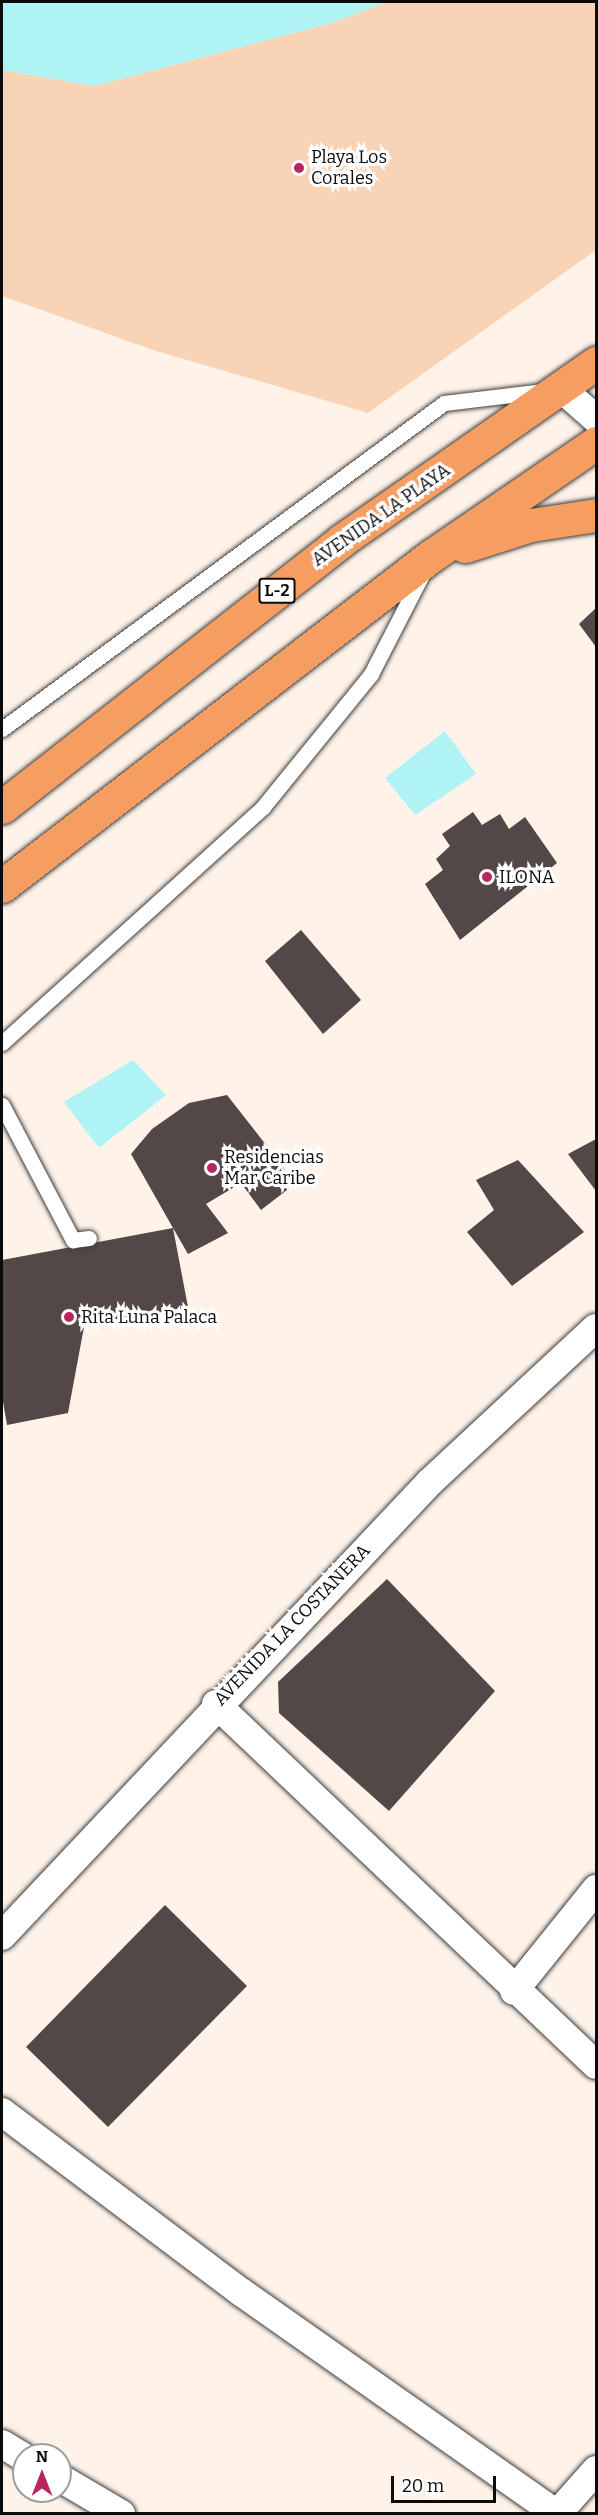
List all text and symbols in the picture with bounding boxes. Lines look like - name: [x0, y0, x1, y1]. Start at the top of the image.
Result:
- place label: Playa Los Corales: [311, 147, 387, 190]
- marker: Playa Los Corales: [292, 161, 306, 175]
- street label: AVENIDA LA PLAYA: [308, 459, 454, 571]
- road number: L-2: [258, 578, 296, 604]
- place label: ILONA: [499, 866, 554, 888]
- marker: ILONA: [480, 870, 494, 884]
- place label: Residencias Mar Caribe: [224, 1147, 324, 1190]
- marker: Residencias Mar Caribe: [205, 1161, 219, 1175]
- place label: Rita Luna Palaca: [81, 1306, 217, 1328]
- marker: Rita Luna Palaca: [62, 1310, 76, 1324]
- street label: AVENIDA LA COSTANERA: [209, 1540, 375, 1710]
- north arrow: [12, 2443, 72, 2503]
- text: N: [36, 2447, 48, 2466]
- scale bar: [394, 2464, 499, 2502]
- text: 20 m: [402, 2475, 444, 2497]

